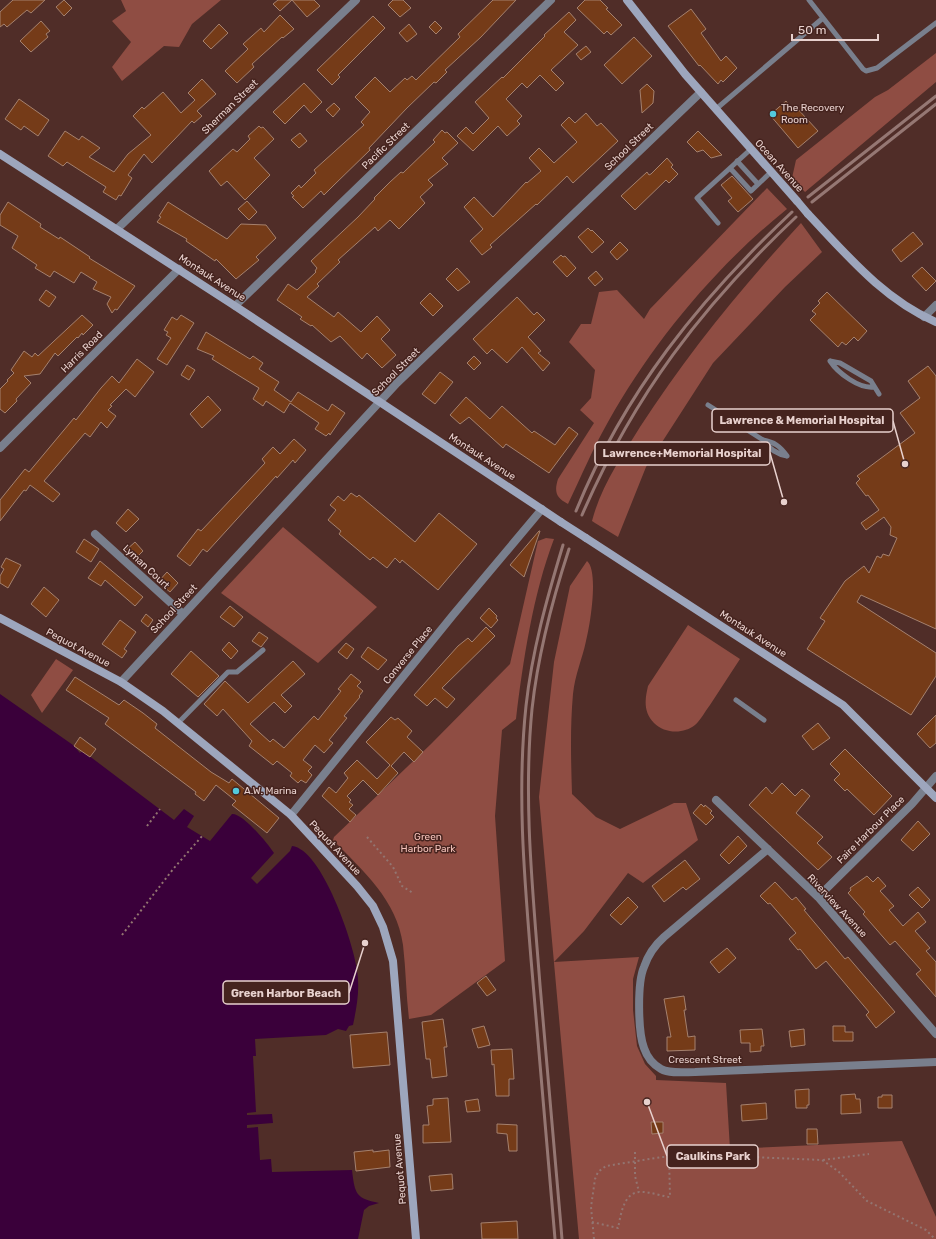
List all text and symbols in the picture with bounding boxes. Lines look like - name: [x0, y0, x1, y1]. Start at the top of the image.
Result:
- scale bar: [792, 16, 878, 42]
- text: 50 m: [798, 23, 826, 37]
- street label: Sherman Street: [199, 77, 261, 137]
- place label: The Recovery Room: [781, 102, 845, 126]
- marker: The Recovery Room: [768, 109, 778, 119]
- street label: Pacific Street: [359, 120, 413, 172]
- street label: School Street: [602, 121, 656, 173]
- street label: Ocean Avenue: [752, 137, 806, 195]
- street label: Montauk Avenue: [176, 252, 248, 304]
- street label: Harris Road: [59, 329, 105, 375]
- street label: School Street: [369, 345, 423, 399]
- callout: Lawrence & Memorial Hospital: [712, 409, 893, 432]
- text: Lawrence & Memorial Hospital: [719, 414, 885, 427]
- street label: Montauk Avenue: [446, 431, 518, 483]
- callout: Lawrence+Memorial Hospital: [595, 442, 770, 465]
- text: Lawrence+Memorial Hospital: [603, 447, 761, 460]
- street label: Lyman Court: [120, 542, 172, 592]
- street label: School Street: [148, 582, 200, 636]
- street label: Montauk Avenue: [717, 608, 789, 660]
- street label: Converse Place: [381, 623, 435, 687]
- street label: Pequot Avenue: [44, 626, 112, 670]
- place label: A.W. Marina: [244, 785, 297, 797]
- marker: A.W. Marina: [231, 786, 241, 796]
- street label: Faire Harbour Place: [835, 793, 908, 866]
- street label: Pequot Avenue: [306, 818, 364, 878]
- park label: Green Harbor Park: [401, 831, 456, 855]
- street label: Riverview Avenue: [805, 872, 870, 940]
- callout: Green Harbor Beach: [223, 981, 349, 1004]
- text: Green Harbor Beach: [231, 987, 341, 1000]
- street label: Crescent Street: [668, 1054, 742, 1066]
- street label: Pequot Avenue: [391, 1133, 409, 1205]
- callout: Caulkins Park: [667, 1145, 758, 1168]
- text: Caulkins Park: [676, 1150, 751, 1163]

